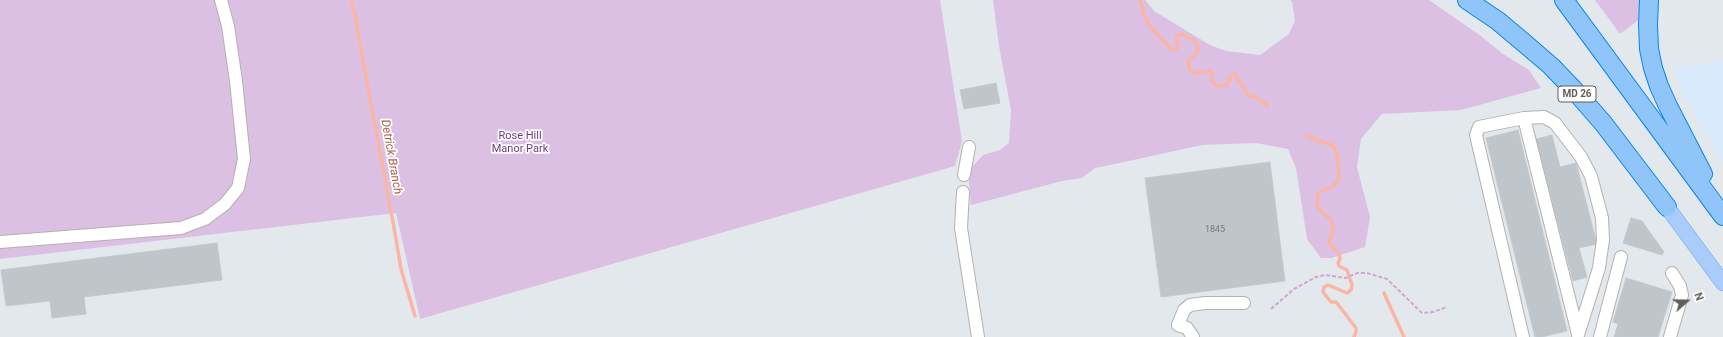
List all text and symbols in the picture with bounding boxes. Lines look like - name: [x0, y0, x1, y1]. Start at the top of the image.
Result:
- road number: MD 26: [1558, 86, 1596, 102]
- water label: Detrick Branch: [377, 119, 405, 195]
- park label: Rose Hill Manor Park: [492, 129, 548, 155]
- house number: 1845: [1205, 225, 1225, 235]
- north arrow: [1667, 281, 1707, 321]
- text: N: [1691, 291, 1706, 303]

